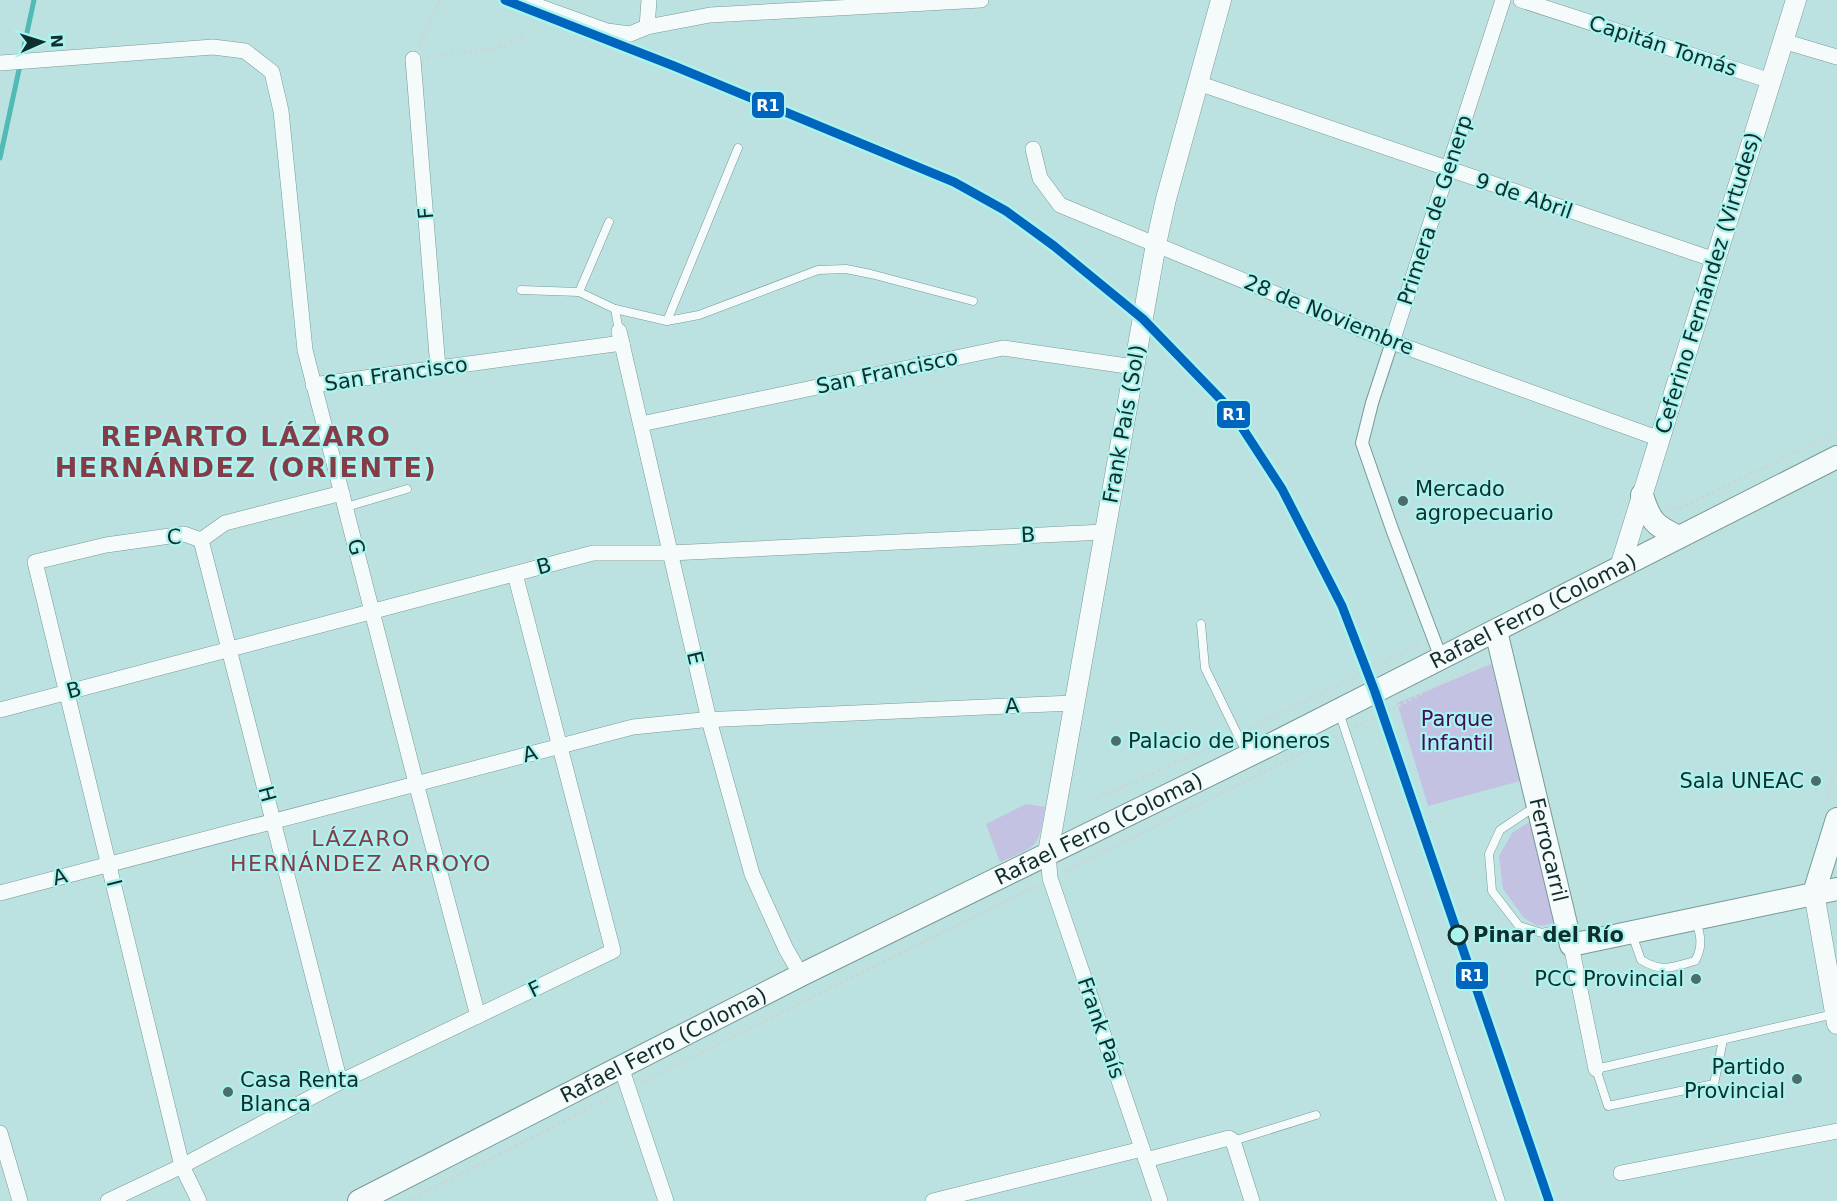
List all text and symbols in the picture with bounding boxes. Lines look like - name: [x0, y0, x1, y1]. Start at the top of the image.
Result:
- street label: Capitán Tomás: [1586, 11, 1740, 81]
- north arrow: [12, 12, 72, 72]
- text: N: [47, 34, 66, 48]
- line badge: R1: [751, 91, 785, 119]
- text: R1: [756, 96, 780, 115]
- street label: Primera de Generp: [1393, 112, 1477, 308]
- street label: Ceferino Fernández (Virtudes): [1651, 129, 1765, 437]
- street label: 9 de Abril: [1472, 168, 1576, 224]
- street label: F: [414, 206, 438, 220]
- street label: 28 de Noviembre: [1241, 270, 1417, 360]
- street label: Frank País (Sol): [1098, 343, 1150, 505]
- street label: San Francisco: [814, 345, 960, 399]
- street label: San Francisco: [323, 352, 469, 396]
- line badge: R1: [1216, 400, 1251, 429]
- text: R1: [1222, 405, 1246, 424]
- district label: REPARTO LÁZARO HERNÁNDEZ (ORIENTE): [55, 421, 437, 483]
- place label: Mercado agropecuario: [1415, 477, 1554, 525]
- marker: Mercado agropecuario: [1396, 494, 1410, 508]
- street label: B: [1020, 523, 1036, 547]
- street label: C: [166, 525, 182, 549]
- street label: G: [342, 536, 370, 558]
- street label: Rafael Ferro (Coloma): [1426, 549, 1641, 674]
- street label: B: [534, 553, 554, 579]
- street label: E: [682, 649, 708, 667]
- street label: B: [64, 677, 84, 703]
- street label: A: [1004, 694, 1020, 718]
- park label: Parque Infantil: [1421, 707, 1493, 755]
- place label: Palacio de Pioneros: [1128, 729, 1330, 753]
- marker: Palacio de Pioneros: [1109, 734, 1123, 748]
- street label: A: [520, 740, 541, 767]
- street label: Rafael Ferro (Coloma): [991, 768, 1207, 890]
- place label: Sala UNEAC: [1679, 769, 1804, 793]
- marker: Sala UNEAC: [1809, 774, 1823, 788]
- street label: H: [253, 783, 281, 805]
- street label: Ferrocarril: [1524, 795, 1572, 904]
- district label: LÁZARO HERNÁNDEZ ARROYO: [230, 826, 492, 876]
- street label: A: [50, 863, 71, 890]
- street label: I: [102, 877, 126, 889]
- place label: Pinar del Río: [1473, 923, 1624, 947]
- marker: Pinar del Río: [1448, 925, 1468, 945]
- line badge: R1: [1455, 961, 1489, 990]
- text: R1: [1460, 966, 1484, 985]
- place label: PCC Provincial: [1534, 967, 1684, 991]
- marker: PCC Provincial: [1689, 972, 1703, 986]
- street label: Frank País: [1072, 974, 1130, 1082]
- street label: F: [524, 976, 546, 1002]
- street label: Rafael Ferro (Coloma): [556, 983, 771, 1108]
- place label: Partido Provincial: [1684, 1055, 1785, 1103]
- place label: Casa Renta Blanca: [240, 1068, 359, 1116]
- marker: Partido Provincial: [1790, 1072, 1804, 1086]
- marker: Casa Renta Blanca: [221, 1085, 235, 1099]

